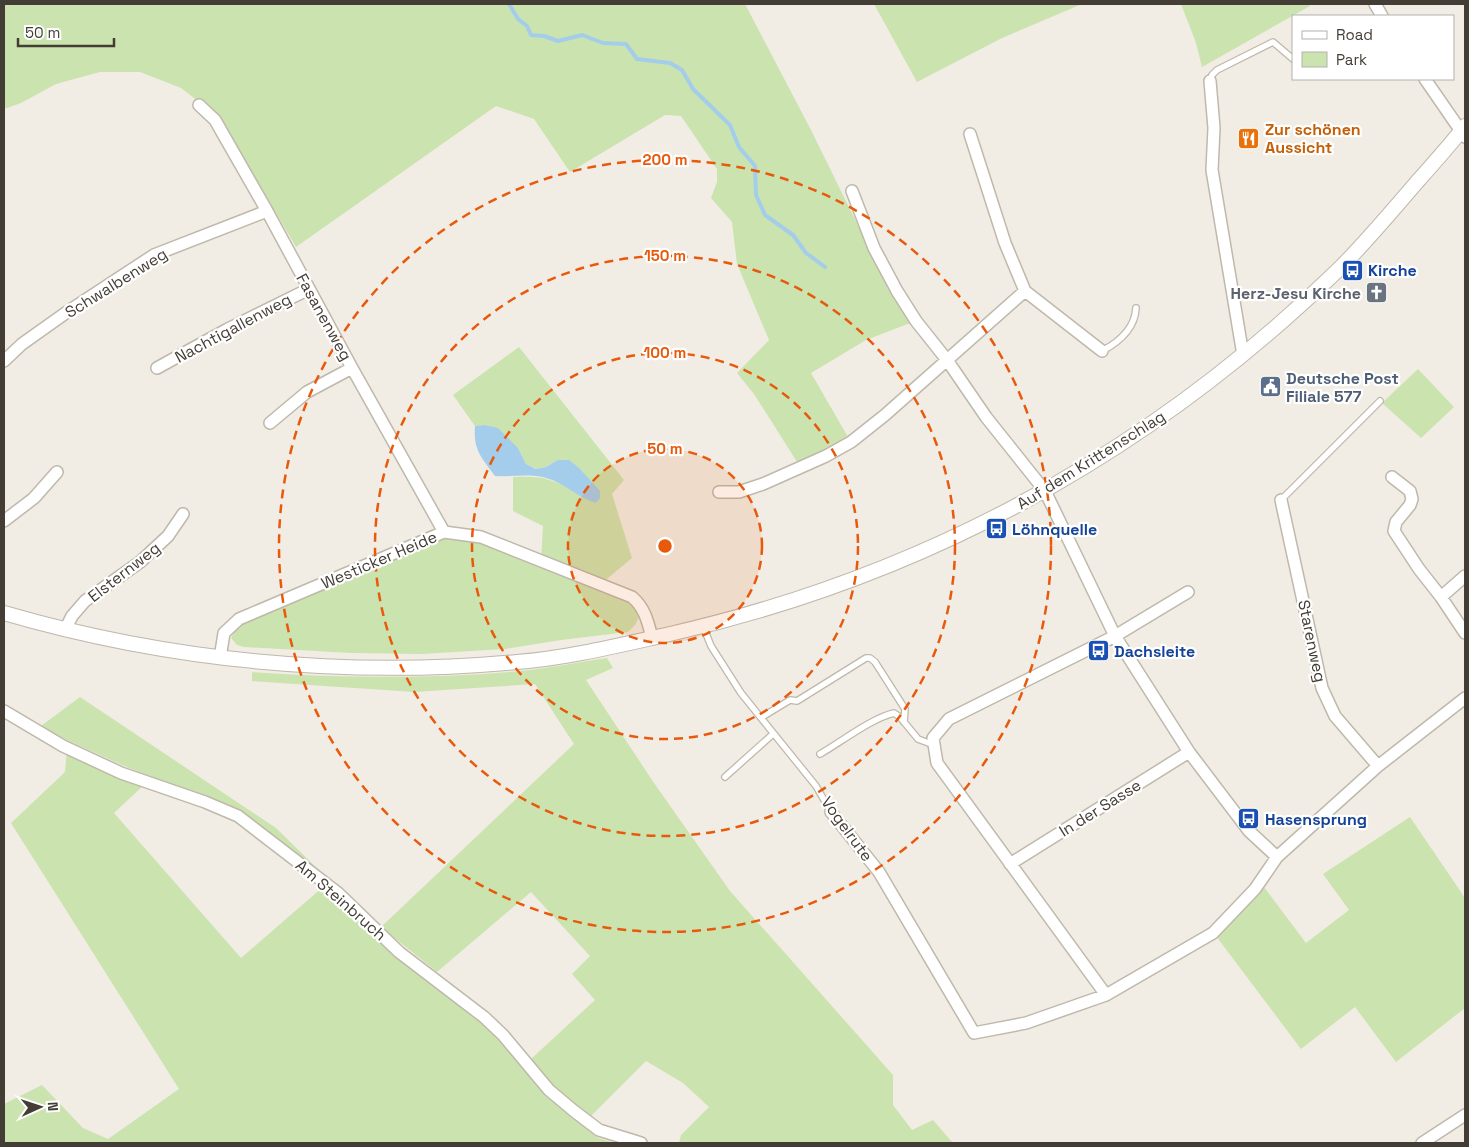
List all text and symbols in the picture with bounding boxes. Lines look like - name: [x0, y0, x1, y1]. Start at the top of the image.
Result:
- scale bar: [18, 15, 114, 47]
- legend: [1292, 15, 1454, 80]
- text: 50 m: [25, 23, 60, 42]
- text: Road: [1336, 25, 1373, 44]
- text: Park: [1336, 50, 1367, 69]
- place label: Zur schönen Aussicht: [1265, 119, 1361, 158]
- restaurant icon: Zur schönen Aussicht: [1237, 126, 1261, 150]
- text: 200 m: [643, 150, 687, 169]
- street label: Schwalbenweg: [61, 243, 171, 323]
- text: 150 m: [644, 246, 686, 265]
- bus stop icon: Kirche: [1340, 258, 1364, 282]
- place label: Kirche: [1368, 260, 1417, 281]
- street label: Fasanenweg: [291, 270, 357, 364]
- church icon: Herz-Jesu Kirche: [1365, 281, 1389, 305]
- place label: Herz-Jesu Kirche: [1231, 283, 1361, 304]
- street label: Nachtigallenweg: [171, 288, 295, 368]
- text: 100 m: [644, 343, 686, 362]
- place label: Deutsche Post Filiale 577: [1286, 368, 1399, 407]
- public building icon: Deutsche Post Filiale 577: [1258, 375, 1282, 399]
- street label: Auf dem Krittenschlag: [1013, 406, 1169, 514]
- text: 50 m: [647, 439, 683, 458]
- bus stop icon: Löhnquelle: [984, 517, 1008, 541]
- place label: Löhnquelle: [1012, 519, 1097, 540]
- street label: Westicker Heide: [318, 526, 440, 594]
- street label: Elsternweg: [84, 537, 164, 607]
- centre of rings: [656, 537, 674, 555]
- street label: Starenweg: [1293, 598, 1331, 684]
- bus stop icon: Dachsleite: [1086, 639, 1110, 663]
- place label: Dachsleite: [1114, 641, 1195, 662]
- street label: In der Sasse: [1055, 774, 1145, 842]
- street label: Vogelrute: [816, 792, 878, 866]
- bus stop icon: Hasensprung: [1237, 807, 1261, 831]
- place label: Hasensprung: [1265, 809, 1367, 830]
- street label: Am Steinbruch: [291, 855, 391, 945]
- north arrow: [15, 1082, 65, 1132]
- text: N: [44, 1101, 62, 1111]

